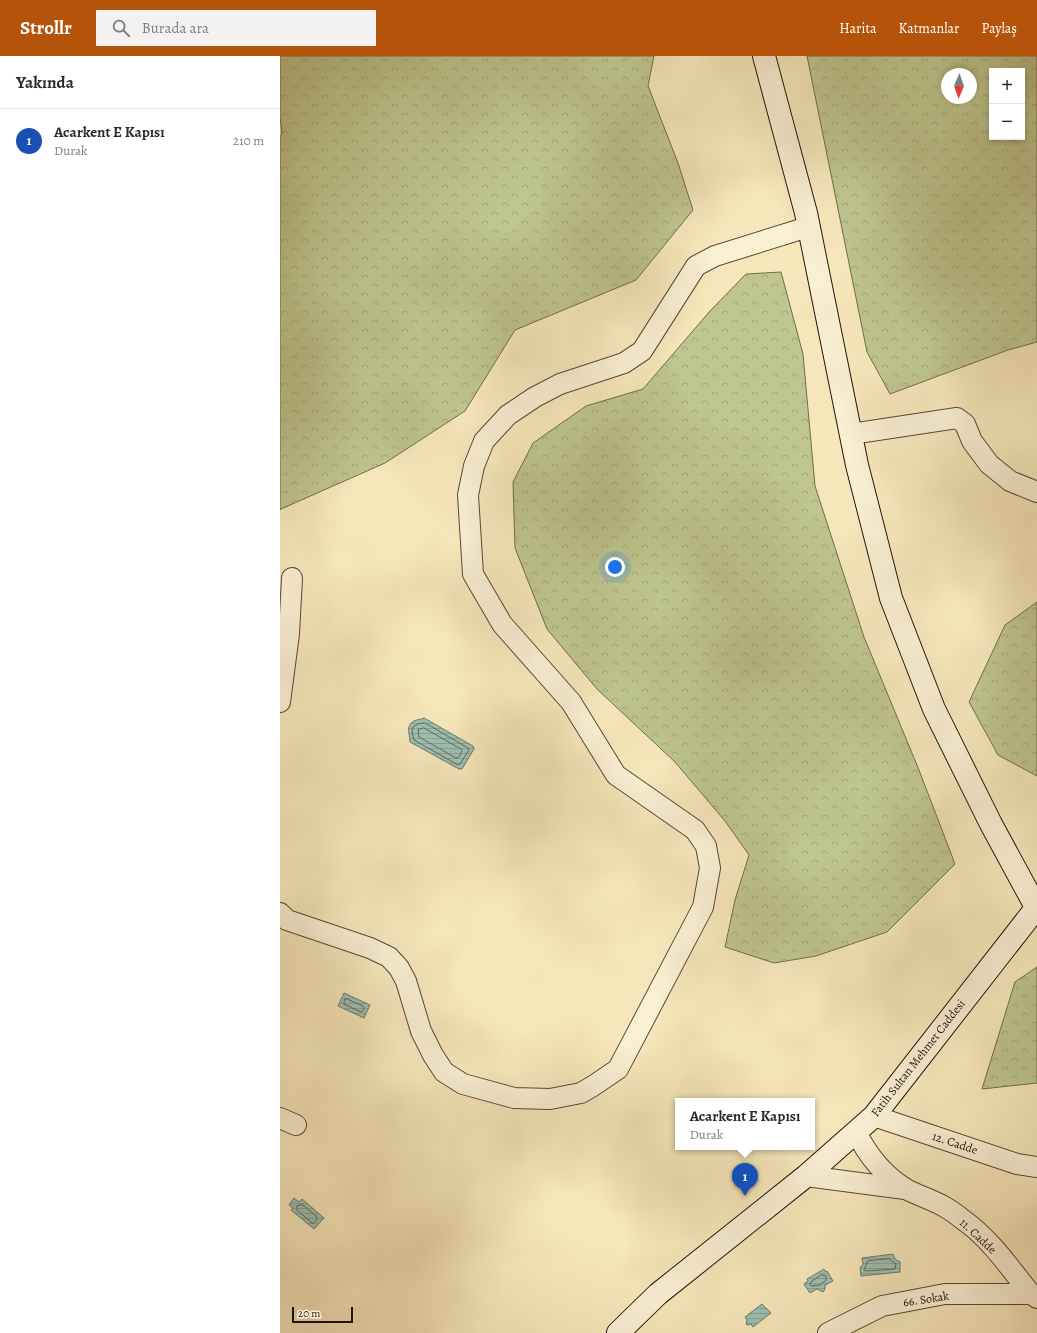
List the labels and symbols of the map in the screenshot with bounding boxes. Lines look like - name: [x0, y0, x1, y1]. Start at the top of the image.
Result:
- north arrow: [941, 68, 977, 104]
- your location: [605, 557, 625, 577]
- street label: Fatih Sultan Mehmet Caddesi: [867, 996, 969, 1120]
- street label: 12. Cadde: [930, 1128, 980, 1158]
- pin: 1: [732, 1163, 758, 1196]
- street label: 11. Cadde: [956, 1215, 1000, 1257]
- street label: 66. Sokak: [902, 1287, 950, 1311]
- scale bar: [292, 1305, 353, 1324]

